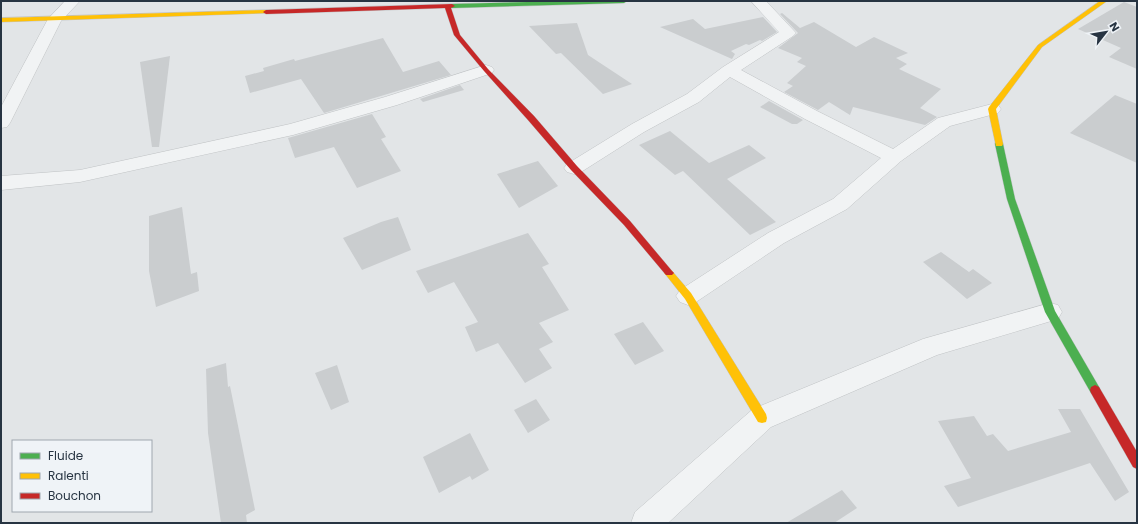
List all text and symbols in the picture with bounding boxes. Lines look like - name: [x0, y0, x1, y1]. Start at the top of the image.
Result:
- north arrow: [1086, 12, 1126, 52]
- text: N: [1106, 19, 1124, 35]
- legend: [12, 440, 152, 512]
- text: Fluide: [48, 447, 83, 464]
- text: Ralenti: [48, 467, 89, 484]
- text: Bouchon: [48, 487, 101, 504]

